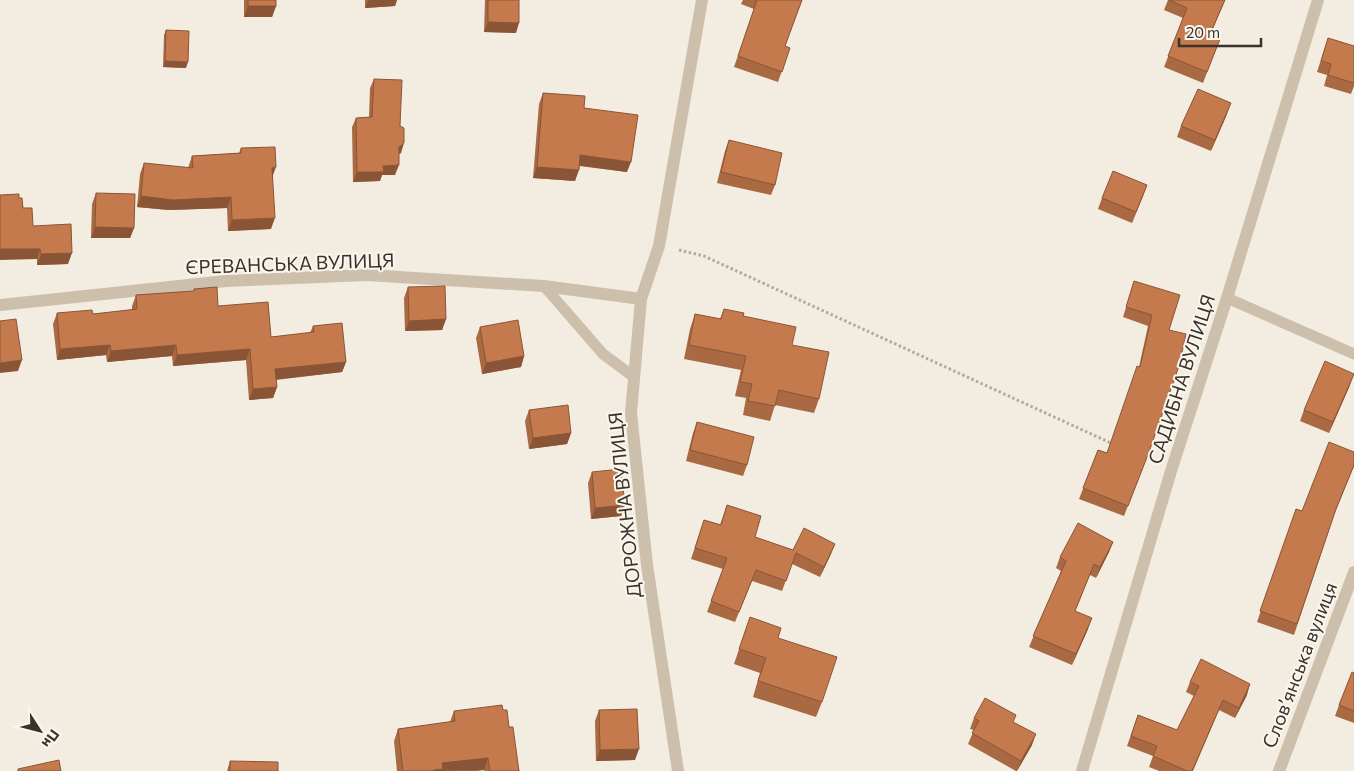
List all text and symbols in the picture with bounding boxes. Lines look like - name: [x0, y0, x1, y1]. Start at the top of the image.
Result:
- scale bar: [1179, 15, 1262, 47]
- text: 20 m: [1186, 23, 1220, 41]
- street label: ЄРЕВАНСЬКА ВУЛИЦЯ: [185, 248, 395, 278]
- street label: САДИБНА ВУЛИЦЯ: [1143, 291, 1219, 467]
- street label: ДОРОЖНА ВУЛИЦЯ: [603, 411, 645, 599]
- street label: Словʼянська вулиця: [1257, 579, 1341, 751]
- north arrow: [15, 706, 65, 756]
- text: Пн: [39, 726, 63, 751]

